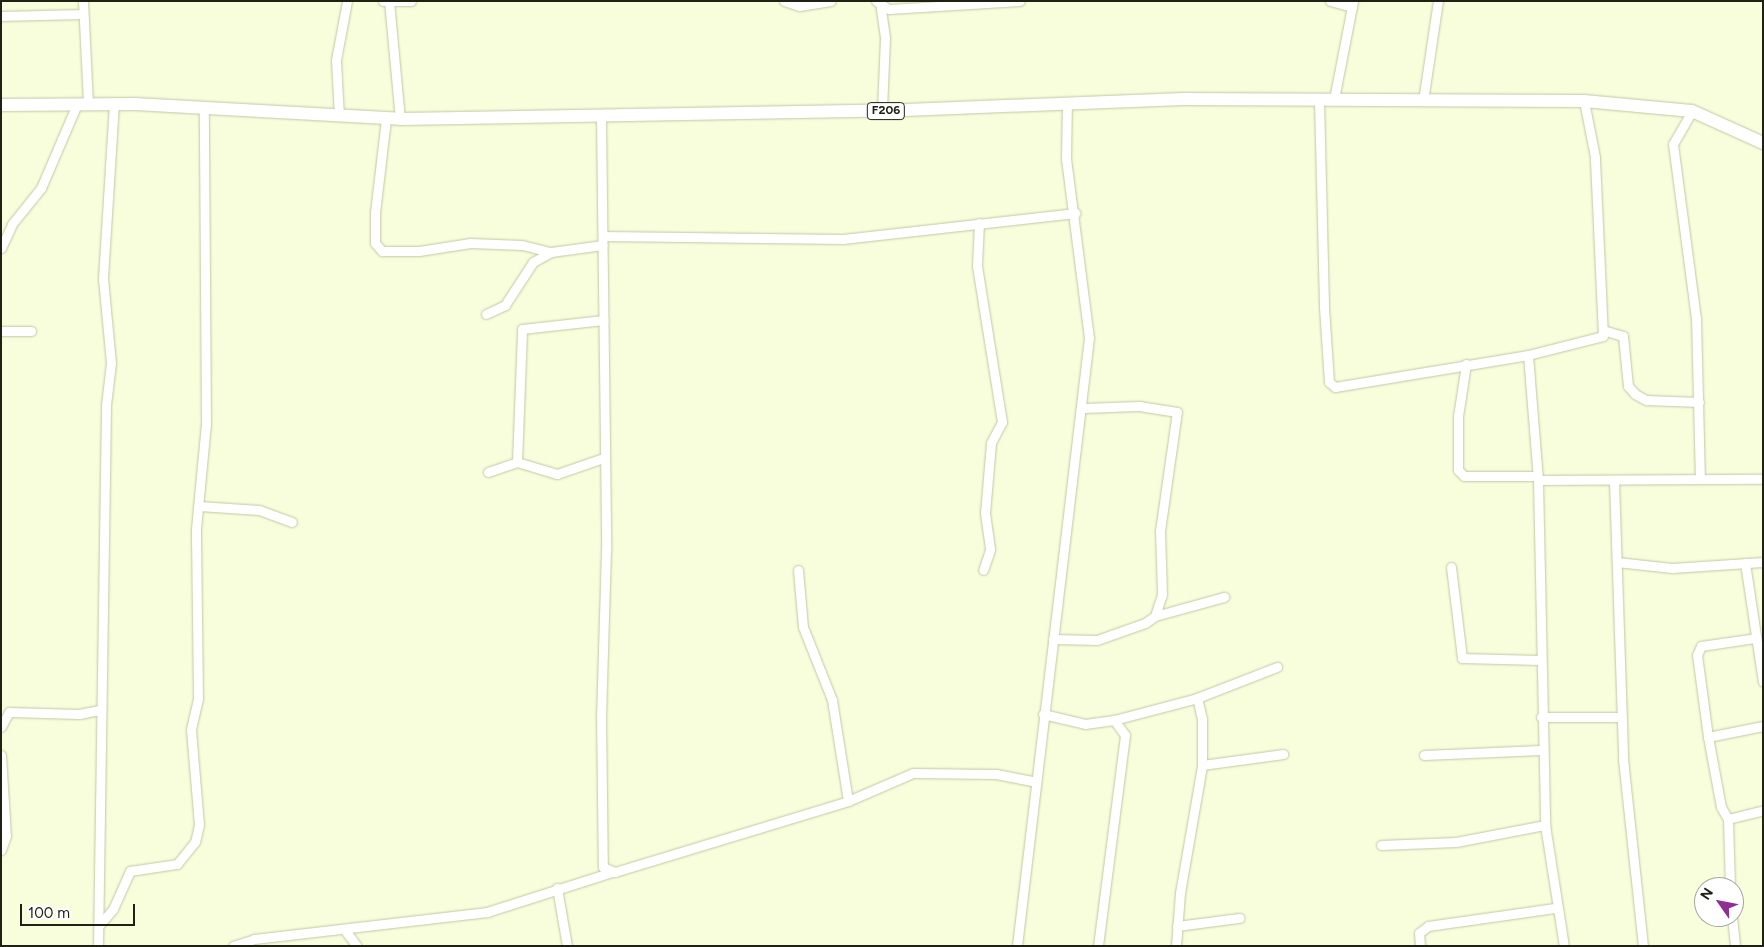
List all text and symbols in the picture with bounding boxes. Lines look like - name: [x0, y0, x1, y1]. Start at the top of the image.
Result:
- road number: F206: [866, 102, 906, 120]
- north arrow: [1694, 877, 1744, 927]
- text: N: [1697, 885, 1717, 903]
- scale bar: [22, 894, 138, 926]
- text: 100 m: [28, 904, 70, 922]

